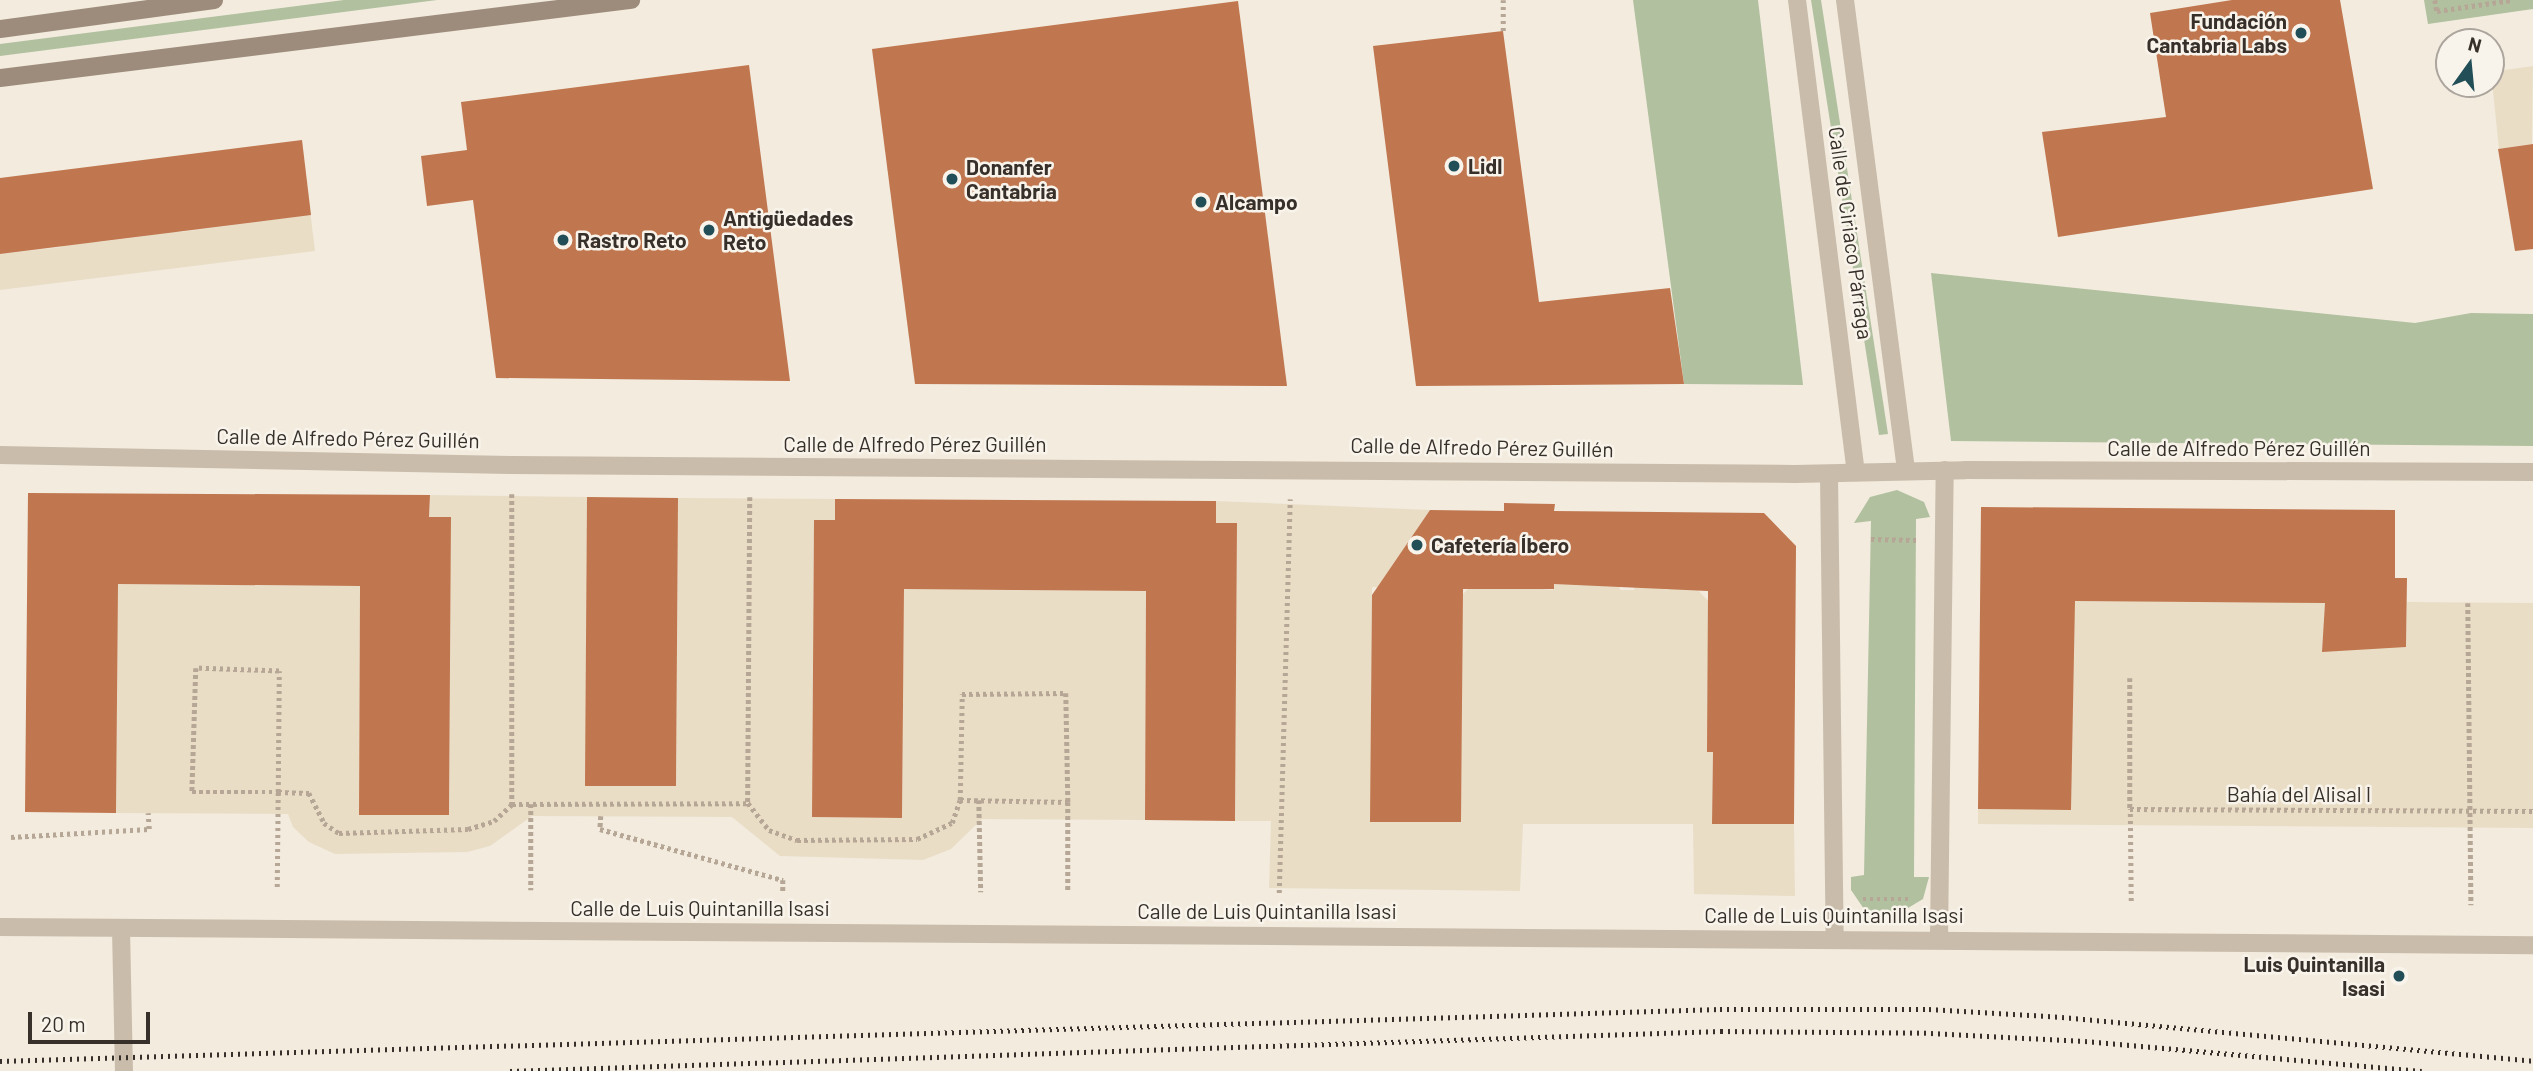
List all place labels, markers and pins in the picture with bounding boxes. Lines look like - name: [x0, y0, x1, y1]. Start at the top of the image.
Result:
- place label: Fundación Cantabria Labs: [2147, 8, 2287, 58]
- marker: Fundación Cantabria Labs: [2293, 25, 2309, 41]
- place label: Lidl: [1468, 153, 1502, 179]
- place label: Donanfer Cantabria: [966, 154, 1057, 204]
- marker: Lidl: [1446, 158, 1462, 174]
- marker: Donanfer Cantabria: [944, 171, 960, 187]
- place label: Alcampo: [1215, 189, 1298, 215]
- marker: Alcampo: [1193, 194, 1209, 210]
- place label: Antigüedades Reto: [723, 205, 853, 255]
- marker: Antigüedades Reto: [701, 222, 717, 238]
- place label: Rastro Reto: [577, 227, 687, 253]
- marker: Rastro Reto: [555, 232, 571, 248]
- place label: Cafetería Íbero: [1431, 532, 1569, 558]
- marker: Cafetería Íbero: [1409, 537, 1425, 553]
- place label: Luis Quintanilla Isasi: [2243, 951, 2385, 1001]
- marker: Luis Quintanilla Isasi: [2391, 968, 2407, 984]

